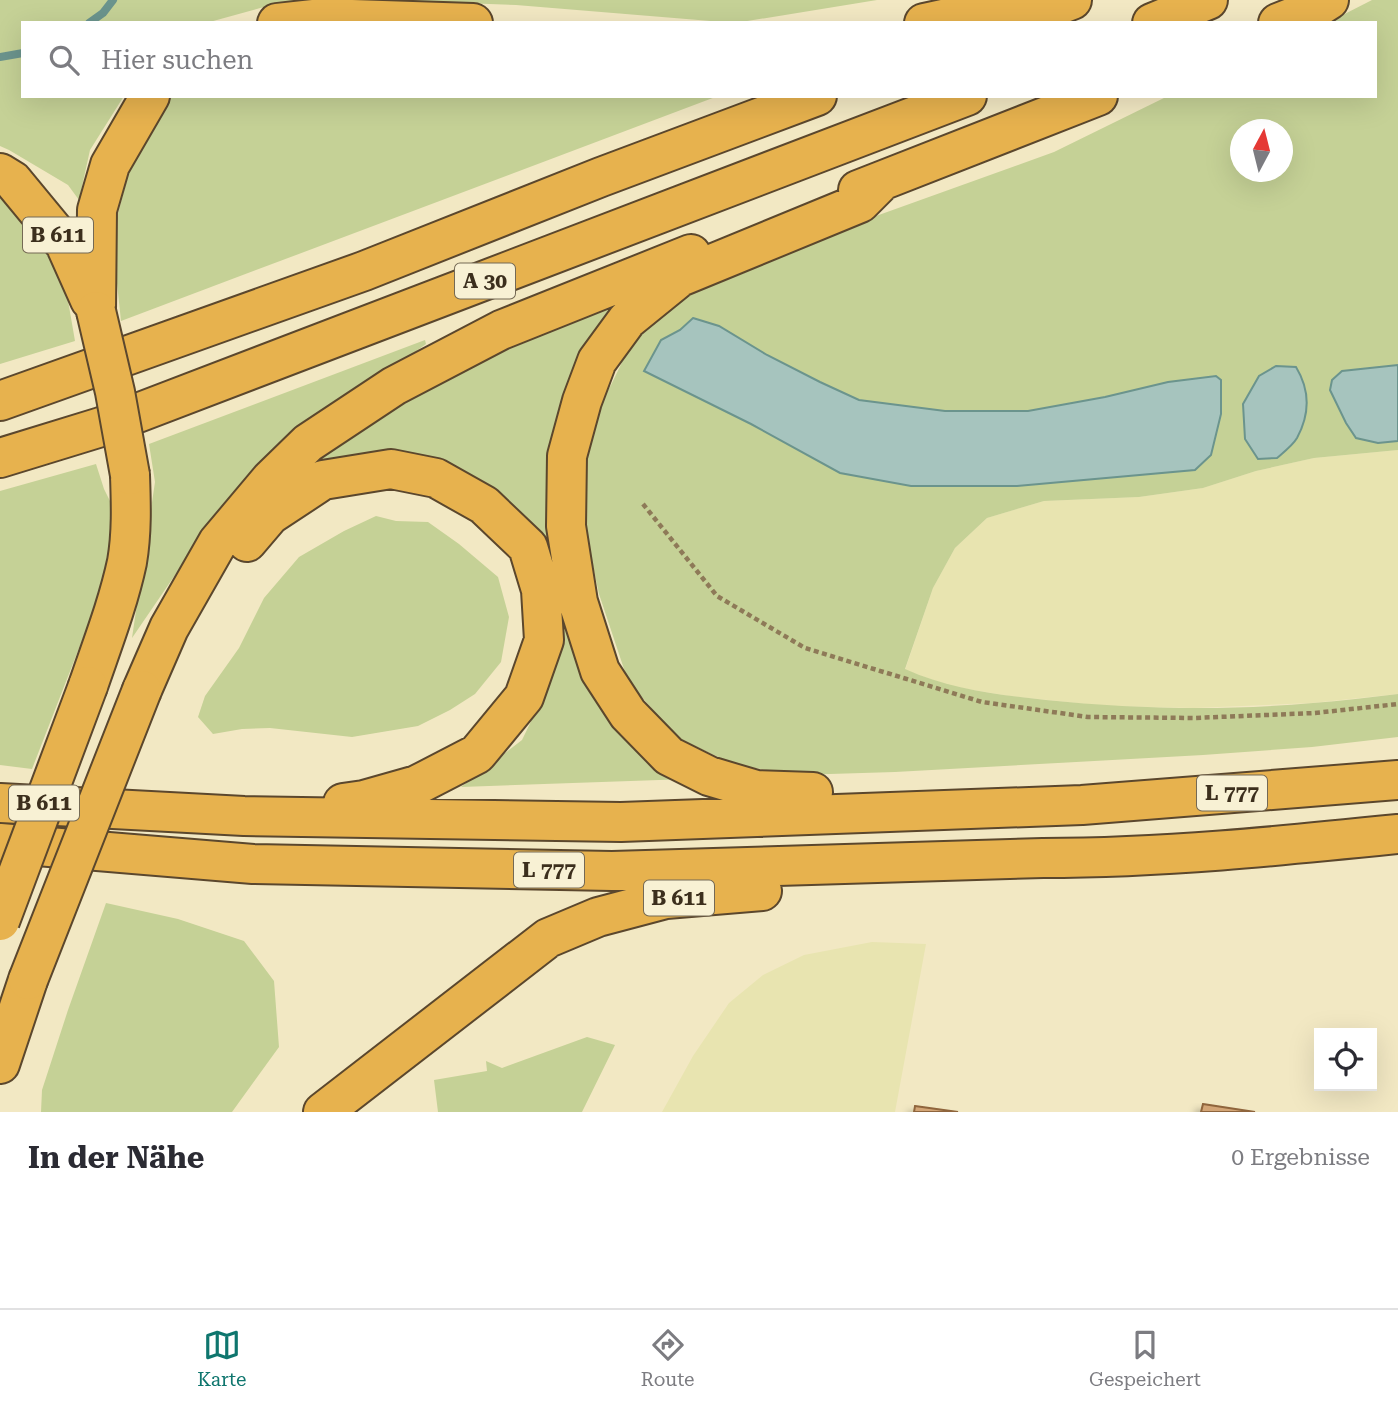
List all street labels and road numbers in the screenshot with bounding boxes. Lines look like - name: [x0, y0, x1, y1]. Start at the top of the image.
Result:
- road number: B 611: [23, 218, 93, 252]
- road number: A 30: [455, 264, 515, 298]
- road number: L 777: [1197, 776, 1267, 810]
- road number: B 611: [9, 786, 79, 820]
- road number: L 777: [514, 852, 584, 888]
- road number: B 611: [644, 880, 714, 916]

